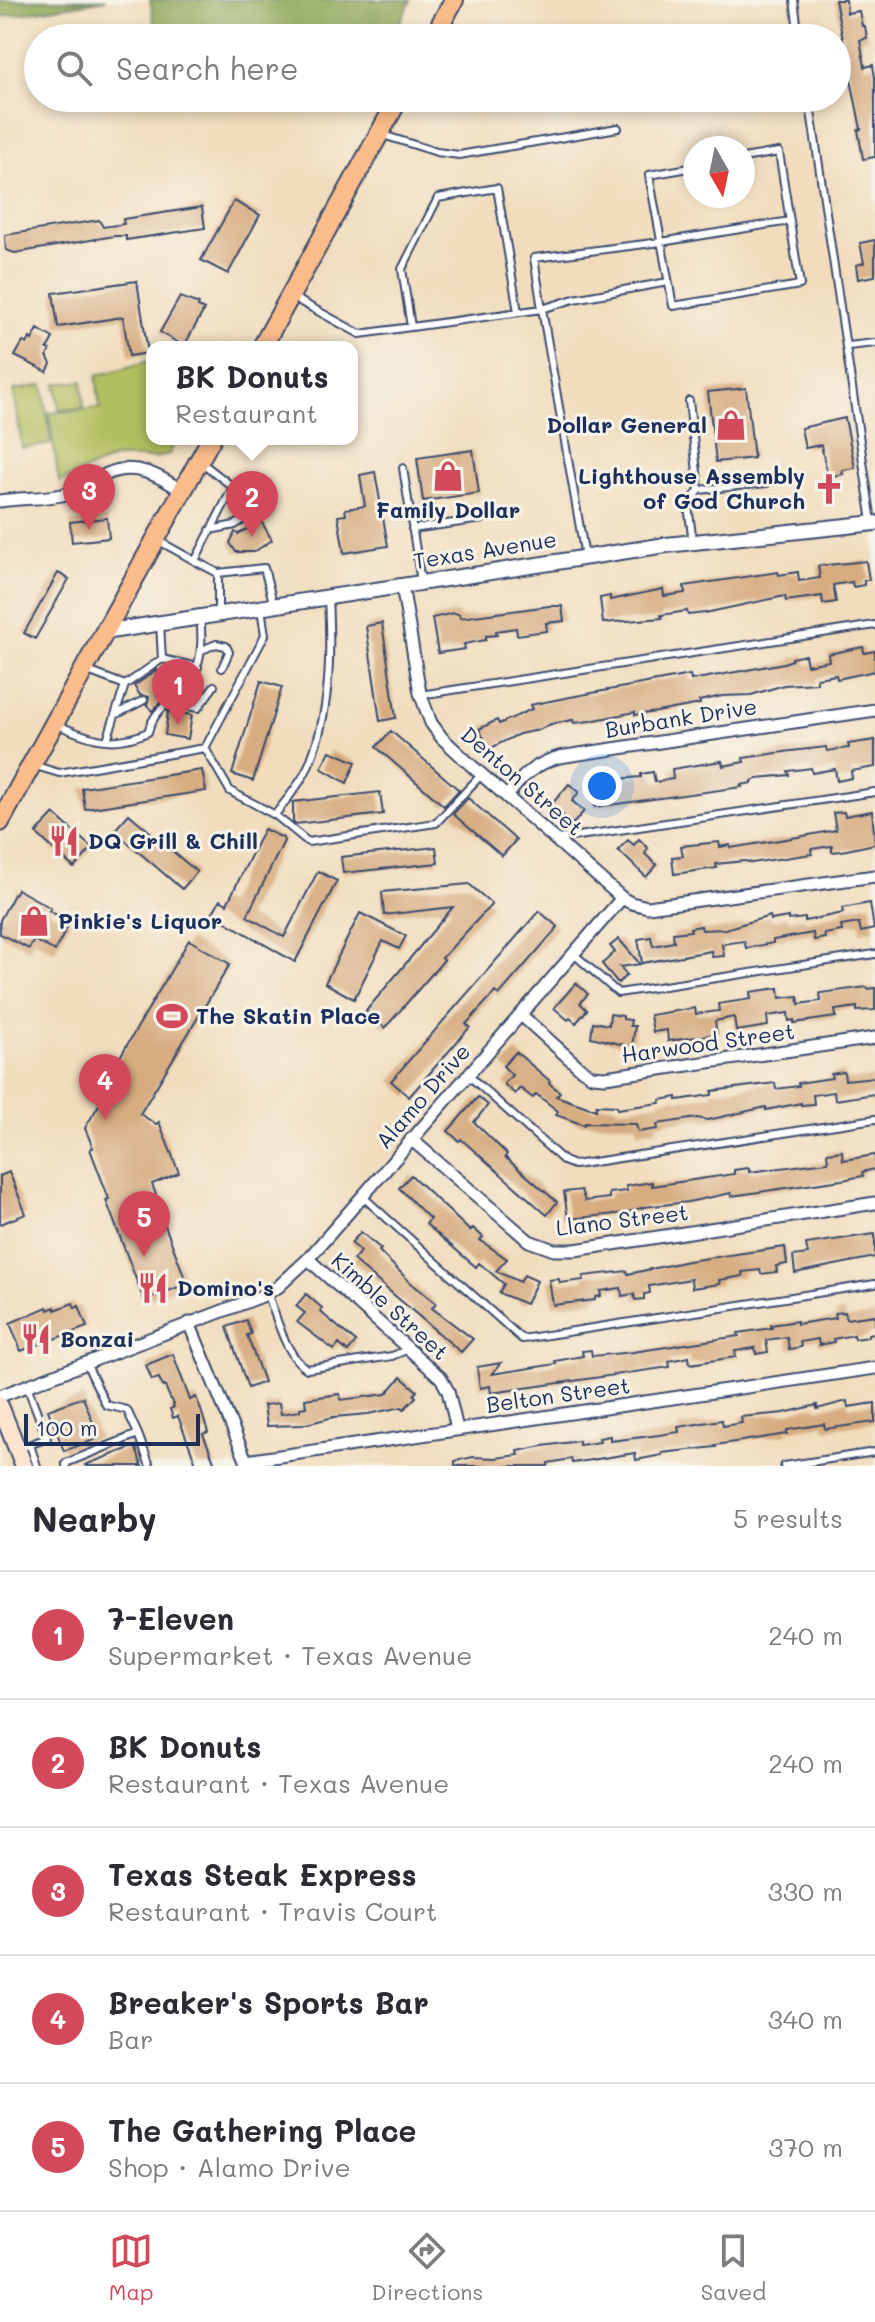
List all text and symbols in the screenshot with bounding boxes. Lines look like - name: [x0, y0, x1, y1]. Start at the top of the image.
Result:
- search box: [24, 24, 851, 112]
- icon: search: [52, 46, 96, 90]
- text: Search here: [116, 48, 299, 88]
- north arrow: [683, 136, 755, 208]
- popup: [146, 341, 358, 445]
- text: BK Donuts: [175, 356, 329, 396]
- text: Restaurant: [175, 396, 318, 430]
- shop icon: Dollar General: [714, 408, 748, 442]
- place label: Dollar General: [546, 410, 707, 439]
- shop icon: Family Dollar: [431, 459, 465, 493]
- place label: Lighthouse Assembly of God Church: [578, 461, 805, 515]
- pin: 3: [63, 464, 115, 530]
- pin: 2: [226, 471, 278, 537]
- church icon: Lighthouse Assembly of God Church: [812, 472, 846, 506]
- place label: Family Dollar: [376, 495, 520, 524]
- street label: Texas Avenue: [411, 524, 559, 575]
- pin: 1: [152, 659, 204, 725]
- street label: Burbank Drive: [603, 691, 759, 744]
- street label: Denton Street: [455, 720, 590, 842]
- your location: [582, 766, 622, 806]
- restaurant icon: DQ Grill & Chill: [47, 824, 81, 858]
- place label: DQ Grill & Chill: [88, 826, 258, 855]
- shop icon: Pinkie's Liquor: [17, 904, 51, 938]
- place label: Pinkie's Liquor: [58, 906, 222, 935]
- sports icon: The Skatin Place: [155, 999, 189, 1033]
- place label: The Skatin Place: [196, 1001, 380, 1030]
- street label: Harwood Street: [619, 1016, 796, 1069]
- street label: Alamo Drive: [369, 1037, 476, 1154]
- pin: 4: [79, 1054, 131, 1120]
- pin: 5: [118, 1191, 170, 1257]
- street label: Llano Street: [554, 1197, 690, 1242]
- street label: Kimble Street: [326, 1245, 455, 1366]
- restaurant icon: Domino's: [136, 1271, 170, 1305]
- place label: Domino's: [177, 1273, 274, 1302]
- restaurant icon: Bonzai: [19, 1322, 53, 1356]
- place label: Bonzai: [60, 1324, 134, 1353]
- street label: Belton Street: [484, 1370, 632, 1419]
- scale bar: [24, 1410, 200, 1446]
- text: 100 m: [36, 1413, 98, 1442]
- text: Nearby: [32, 1496, 157, 1541]
- text: 5 results: [733, 1501, 843, 1535]
- text: 7-Eleven: [108, 1598, 234, 1638]
- text: 1: [52, 1618, 64, 1652]
- text: 240 m: [768, 1618, 843, 1652]
- text: Supermarket · Texas Avenue: [108, 1638, 472, 1672]
- text: BK Donuts: [108, 1726, 261, 1766]
- text: 2: [51, 1746, 65, 1780]
- text: 240 m: [768, 1746, 843, 1780]
- text: Restaurant · Texas Avenue: [108, 1766, 449, 1800]
- text: Texas Steak Express: [108, 1854, 417, 1894]
- text: 3: [50, 1874, 66, 1908]
- text: 330 m: [767, 1874, 843, 1908]
- text: Restaurant · Travis Court: [108, 1894, 437, 1928]
- text: Breaker's Sports Bar: [108, 1982, 429, 2022]
- text: 4: [50, 2002, 66, 2036]
- text: 340 m: [767, 2002, 843, 2036]
- text: Bar: [108, 2022, 153, 2056]
- text: The Gathering Place: [108, 2110, 417, 2150]
- text: 5: [50, 2130, 66, 2164]
- text: 370 m: [768, 2130, 843, 2164]
- text: Shop · Alamo Drive: [108, 2150, 351, 2184]
- tab: Map: [109, 2229, 154, 2306]
- tab: Directions: [371, 2229, 483, 2306]
- tab: Saved: [701, 2229, 766, 2306]

